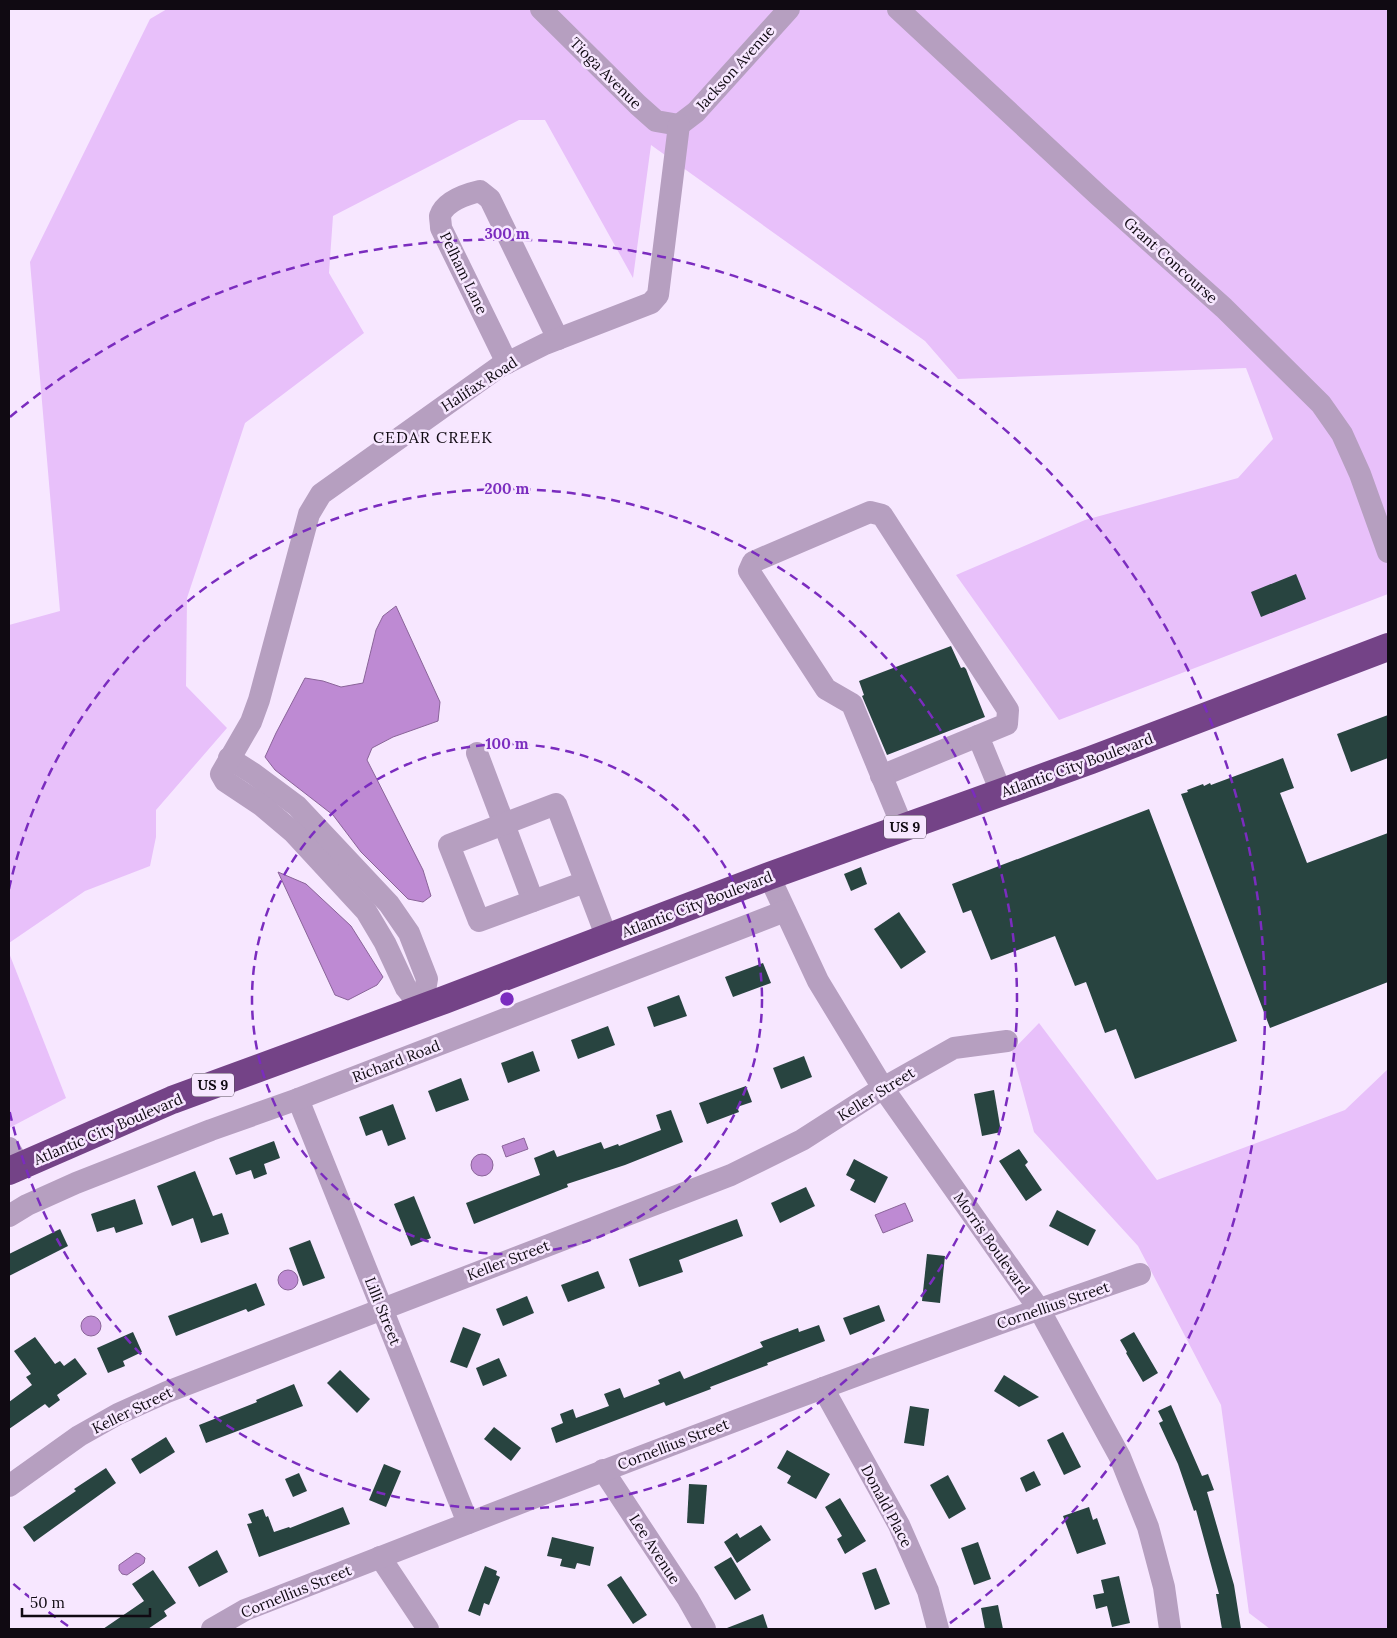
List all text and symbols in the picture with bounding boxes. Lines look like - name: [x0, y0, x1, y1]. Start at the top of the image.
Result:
- street label: Jackson Avenue: [691, 21, 778, 116]
- street label: Tioga Avenue: [566, 33, 646, 113]
- street label: Grant Concourse: [1120, 213, 1222, 307]
- text: 300 m: [484, 224, 530, 243]
- street label: Pelham Lane: [436, 229, 492, 317]
- street label: Halifax Road: [437, 352, 521, 416]
- district label: CEDAR CREEK: [373, 427, 493, 447]
- text: 200 m: [485, 479, 530, 498]
- street label: Atlantic City Boulevard: [998, 729, 1156, 802]
- text: 100 m: [486, 734, 529, 753]
- road number: US 9: [884, 816, 926, 839]
- street label: Atlantic City Boulevard: [618, 866, 775, 942]
- centre of rings: [498, 990, 516, 1008]
- street label: Richard Road: [349, 1036, 443, 1086]
- street label: Keller Street: [834, 1063, 918, 1125]
- road number: US 9: [192, 1074, 234, 1096]
- street label: Atlantic City Boulevard: [30, 1089, 185, 1169]
- street label: Morris Boulevard: [950, 1188, 1034, 1298]
- street label: Keller Street: [464, 1235, 552, 1285]
- street label: Lilli Street: [361, 1274, 405, 1348]
- street label: Cornellius Street: [994, 1277, 1112, 1333]
- street label: Keller Street: [89, 1382, 176, 1438]
- street label: Cornellius Street: [615, 1414, 732, 1474]
- street label: Donald Place: [857, 1462, 917, 1550]
- street label: Lee Avenue: [625, 1510, 685, 1588]
- street label: Cornellius Street: [238, 1560, 354, 1622]
- scale bar: [22, 1586, 150, 1618]
- text: 50 m: [30, 1593, 65, 1612]

